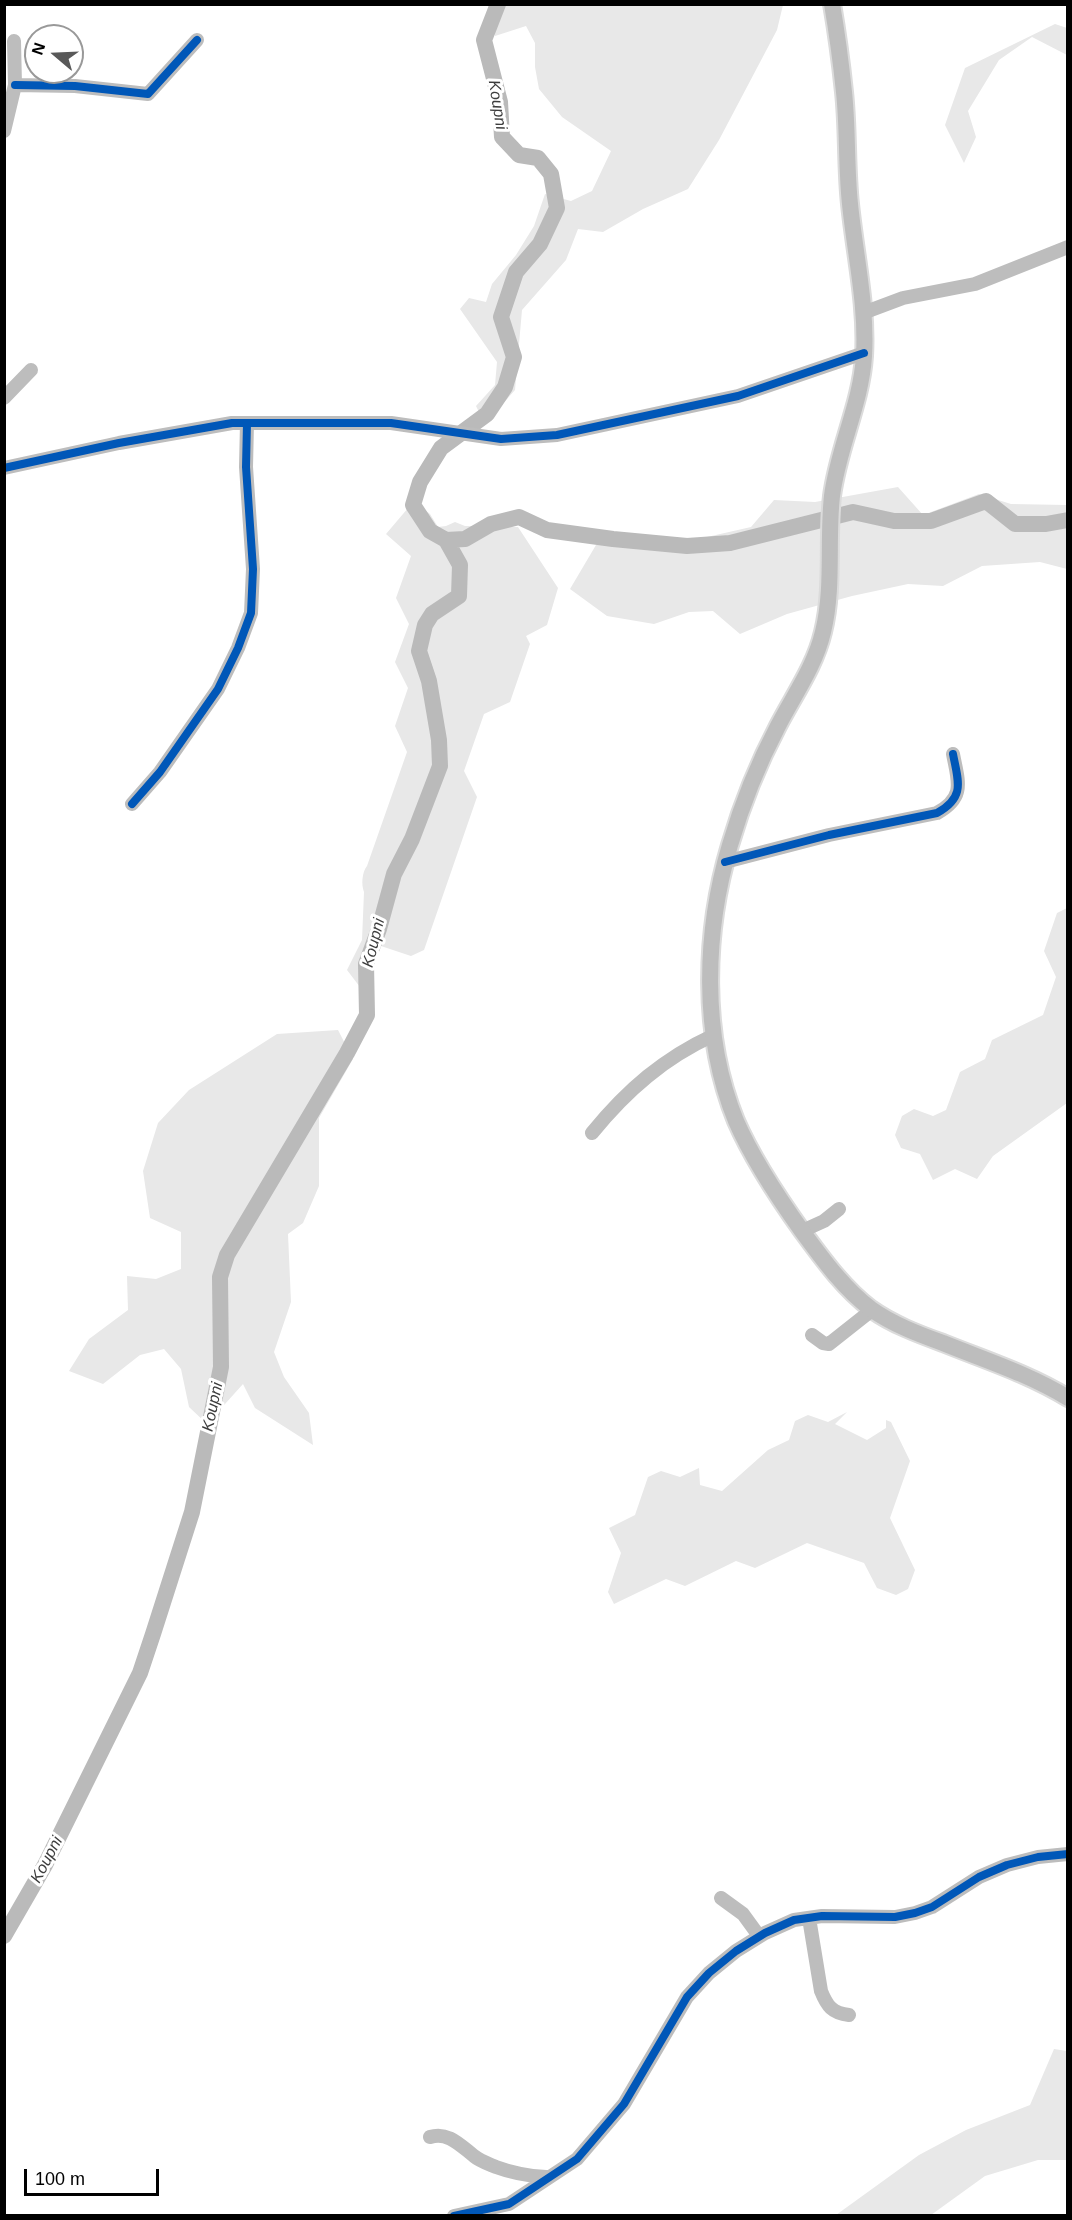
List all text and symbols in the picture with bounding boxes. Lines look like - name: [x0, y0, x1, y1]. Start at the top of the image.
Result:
- north arrow: [24, 24, 84, 84]
- text: N: [28, 40, 48, 57]
- water label: Koupni: [484, 79, 510, 131]
- water label: Koupni: [359, 917, 389, 969]
- water label: Koupni: [198, 1381, 228, 1433]
- water label: Koupni: [27, 1833, 67, 1887]
- scale bar: [27, 2157, 162, 2195]
- text: 100 m: [35, 2169, 85, 2189]

